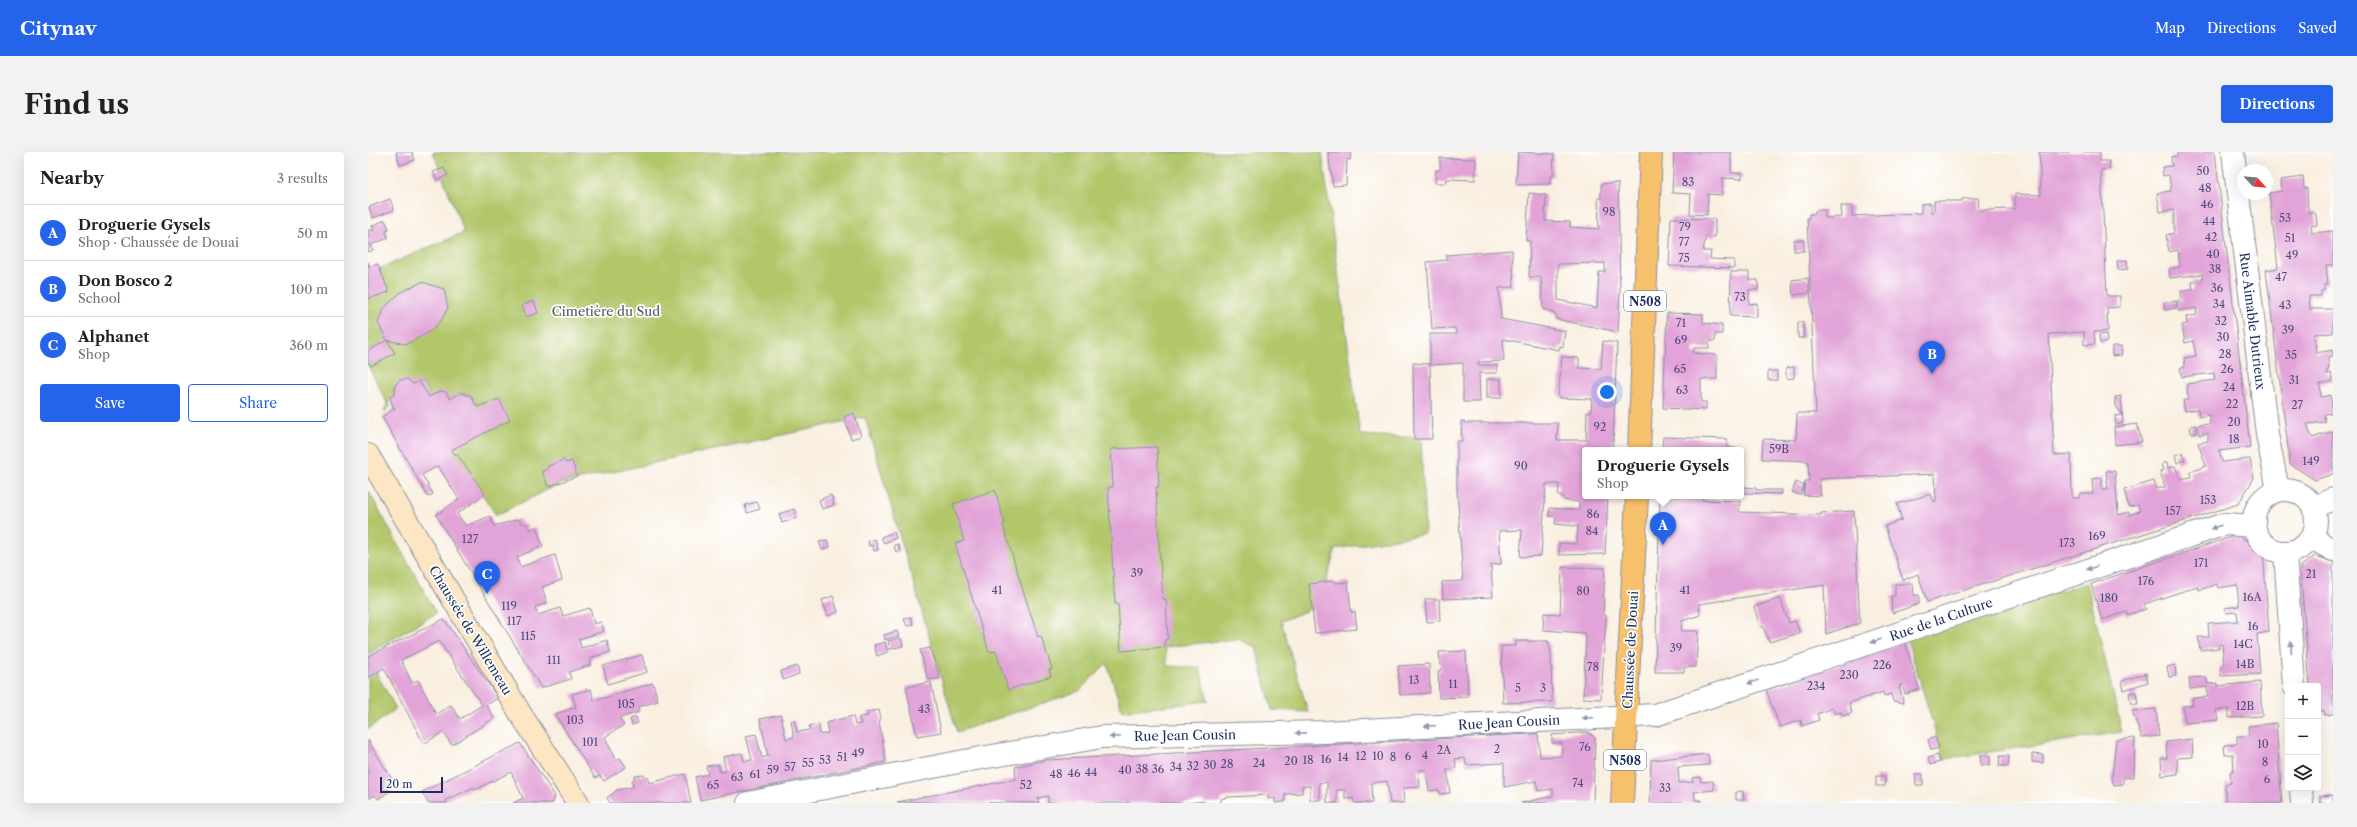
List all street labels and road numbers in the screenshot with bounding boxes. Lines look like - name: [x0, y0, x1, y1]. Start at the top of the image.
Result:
- street label: Rue Aimable Dutrieux: [2237, 251, 2269, 391]
- road number: N508: [1624, 291, 1666, 311]
- street label: Chaussée de Willemeau: [426, 562, 516, 698]
- street label: Chaussée de Douai: [1619, 590, 1641, 710]
- street label: Rue de la Culture: [1887, 594, 1995, 644]
- street label: Rue Jean Cousin: [1458, 711, 1560, 733]
- street label: Rue Jean Cousin: [1134, 726, 1236, 744]
- road number: N508: [1604, 750, 1646, 770]

